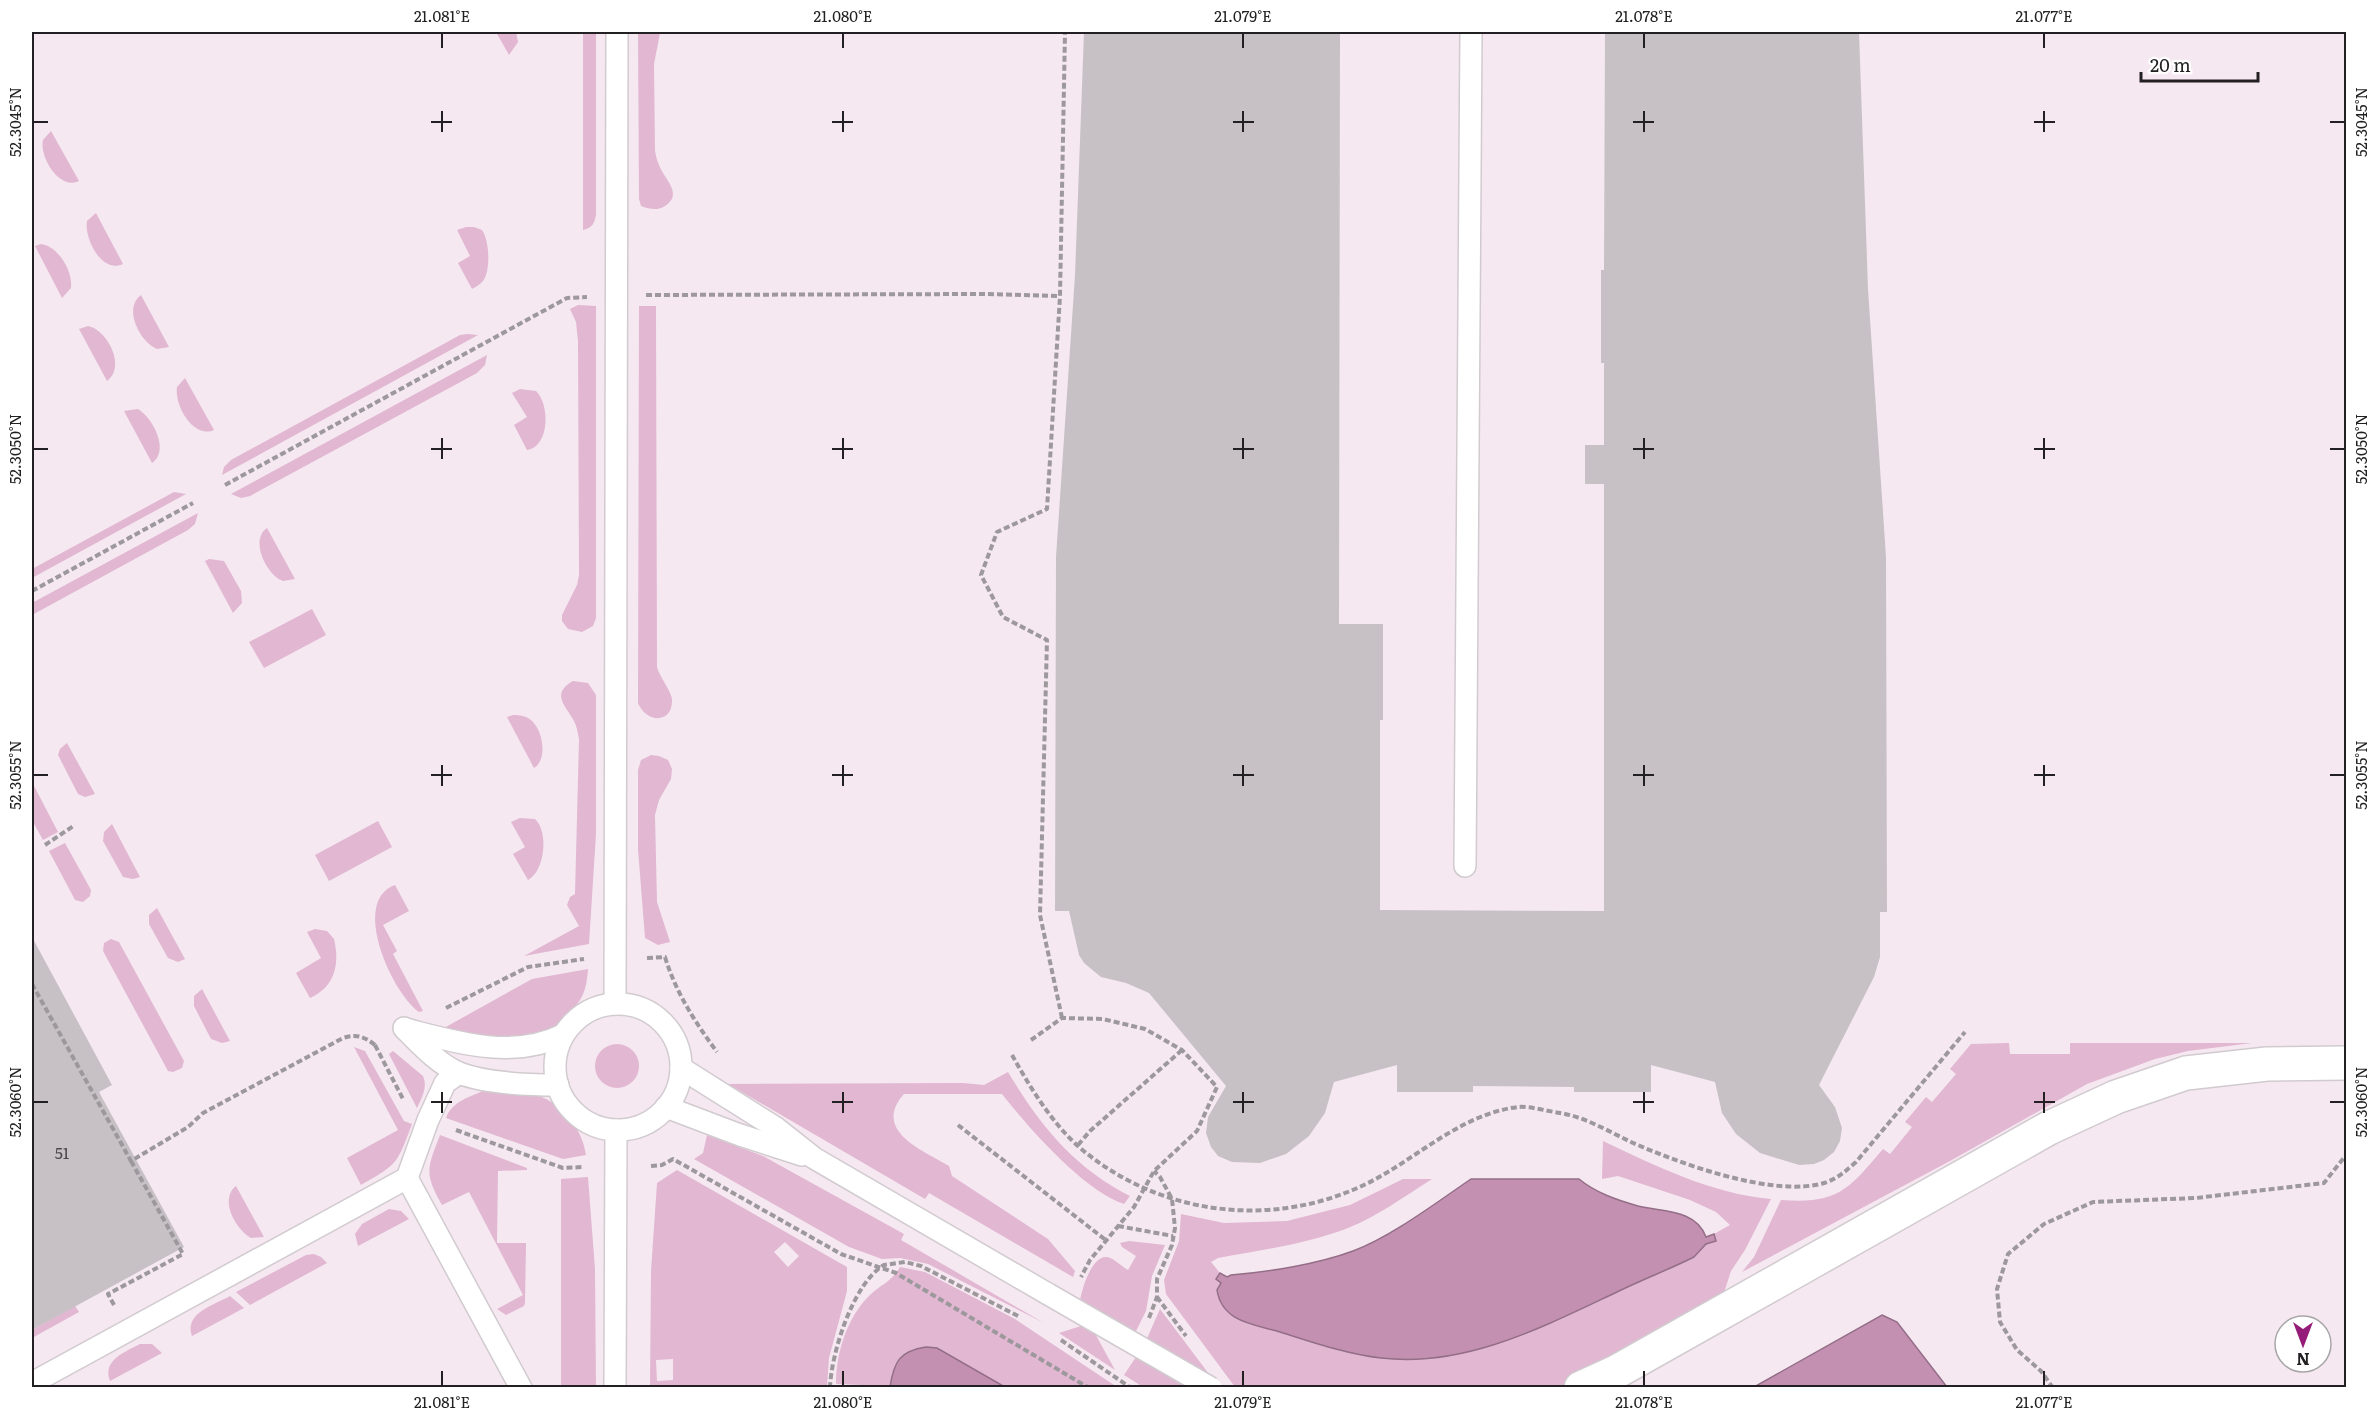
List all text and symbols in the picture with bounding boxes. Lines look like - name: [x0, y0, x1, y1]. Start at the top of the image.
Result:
- text: 21.081°E: [414, 4, 470, 27]
- text: 21.080°E: [814, 4, 872, 27]
- text: 21.079°E: [1214, 4, 1272, 27]
- text: 21.078°E: [1615, 4, 1673, 27]
- text: 21.077°E: [2015, 4, 2073, 27]
- scale bar: [2141, 45, 2258, 83]
- text: 20 m: [2150, 51, 2191, 78]
- text: 52.3045°N: [3, 87, 26, 157]
- text: 52.3045°N: [2349, 87, 2372, 157]
- text: 52.3050°N: [3, 414, 26, 484]
- text: 52.3050°N: [2349, 414, 2372, 484]
- text: 52.3055°N: [3, 740, 26, 810]
- text: 52.3055°N: [2349, 740, 2372, 810]
- text: 52.3060°N: [3, 1066, 26, 1138]
- text: 52.3060°N: [2349, 1066, 2372, 1138]
- house number: 51: [55, 1140, 70, 1164]
- north arrow: [2273, 1314, 2333, 1374]
- text: N: [2296, 1348, 2310, 1372]
- text: 21.081°E: [414, 1390, 470, 1413]
- text: 21.080°E: [814, 1390, 872, 1413]
- text: 21.079°E: [1214, 1390, 1272, 1413]
- text: 21.078°E: [1615, 1390, 1673, 1413]
- text: 21.077°E: [2015, 1390, 2073, 1413]

